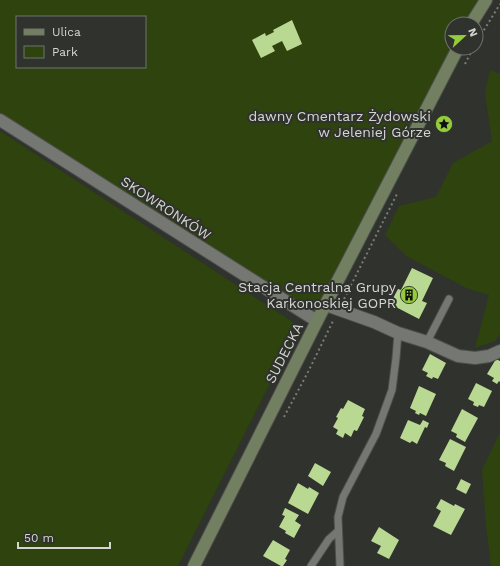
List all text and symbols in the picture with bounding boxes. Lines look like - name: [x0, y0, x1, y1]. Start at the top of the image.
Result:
- legend: [16, 16, 146, 68]
- north arrow: [444, 16, 484, 56]
- text: Ulica: [52, 25, 81, 39]
- text: N: [465, 26, 480, 39]
- text: Park: [52, 45, 78, 59]
- place label: dawny Cmentarz Żydowski w Jeleniej Górze: [248, 108, 431, 140]
- place icon: dawny Cmentarz Żydowski w Jeleniej Górze: [434, 114, 454, 134]
- street label: SKOWRONKÓW: [118, 173, 214, 243]
- place label: Stacja Centralna Grupy Karkonoskiej GOPR: [238, 279, 397, 311]
- building icon: Stacja Centralna Grupy Karkonoskiej GOPR: [399, 285, 419, 305]
- street label: SUDECKA: [262, 320, 306, 386]
- scale bar: [18, 524, 110, 550]
- text: 50 m: [24, 531, 54, 545]

